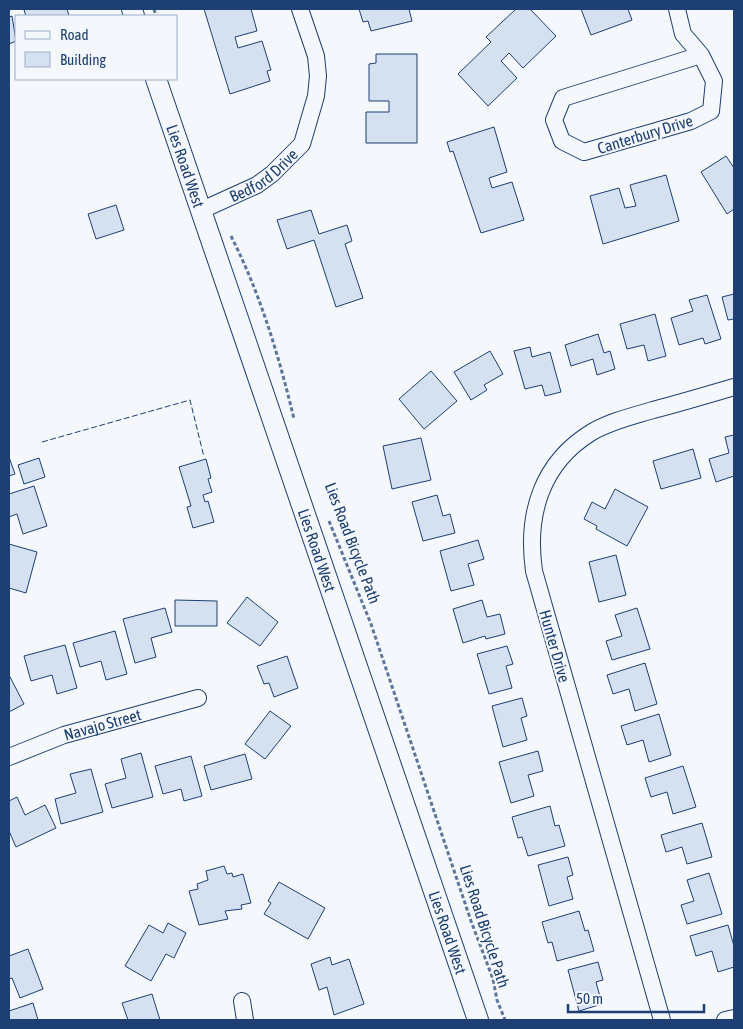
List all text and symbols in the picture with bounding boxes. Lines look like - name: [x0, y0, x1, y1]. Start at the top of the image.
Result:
- legend: [15, 15, 178, 80]
- text: Road: [60, 26, 89, 43]
- text: Building: [60, 51, 106, 68]
- street label: Canterbury Drive: [595, 111, 695, 158]
- street label: Lies Road West: [163, 122, 208, 210]
- street label: Bedford Drive: [227, 145, 301, 205]
- street label: Lies Road Bicycle Path: [321, 480, 384, 606]
- street label: Lies Road West: [295, 506, 340, 594]
- street label: Hunter Drive: [536, 608, 574, 684]
- street label: Navajo Street: [62, 705, 143, 744]
- street label: Lies Road Bicycle Path: [456, 862, 513, 990]
- street label: Lies Road West: [426, 889, 471, 977]
- scale bar: [568, 982, 704, 1014]
- text: 50 m: [576, 990, 603, 1007]

